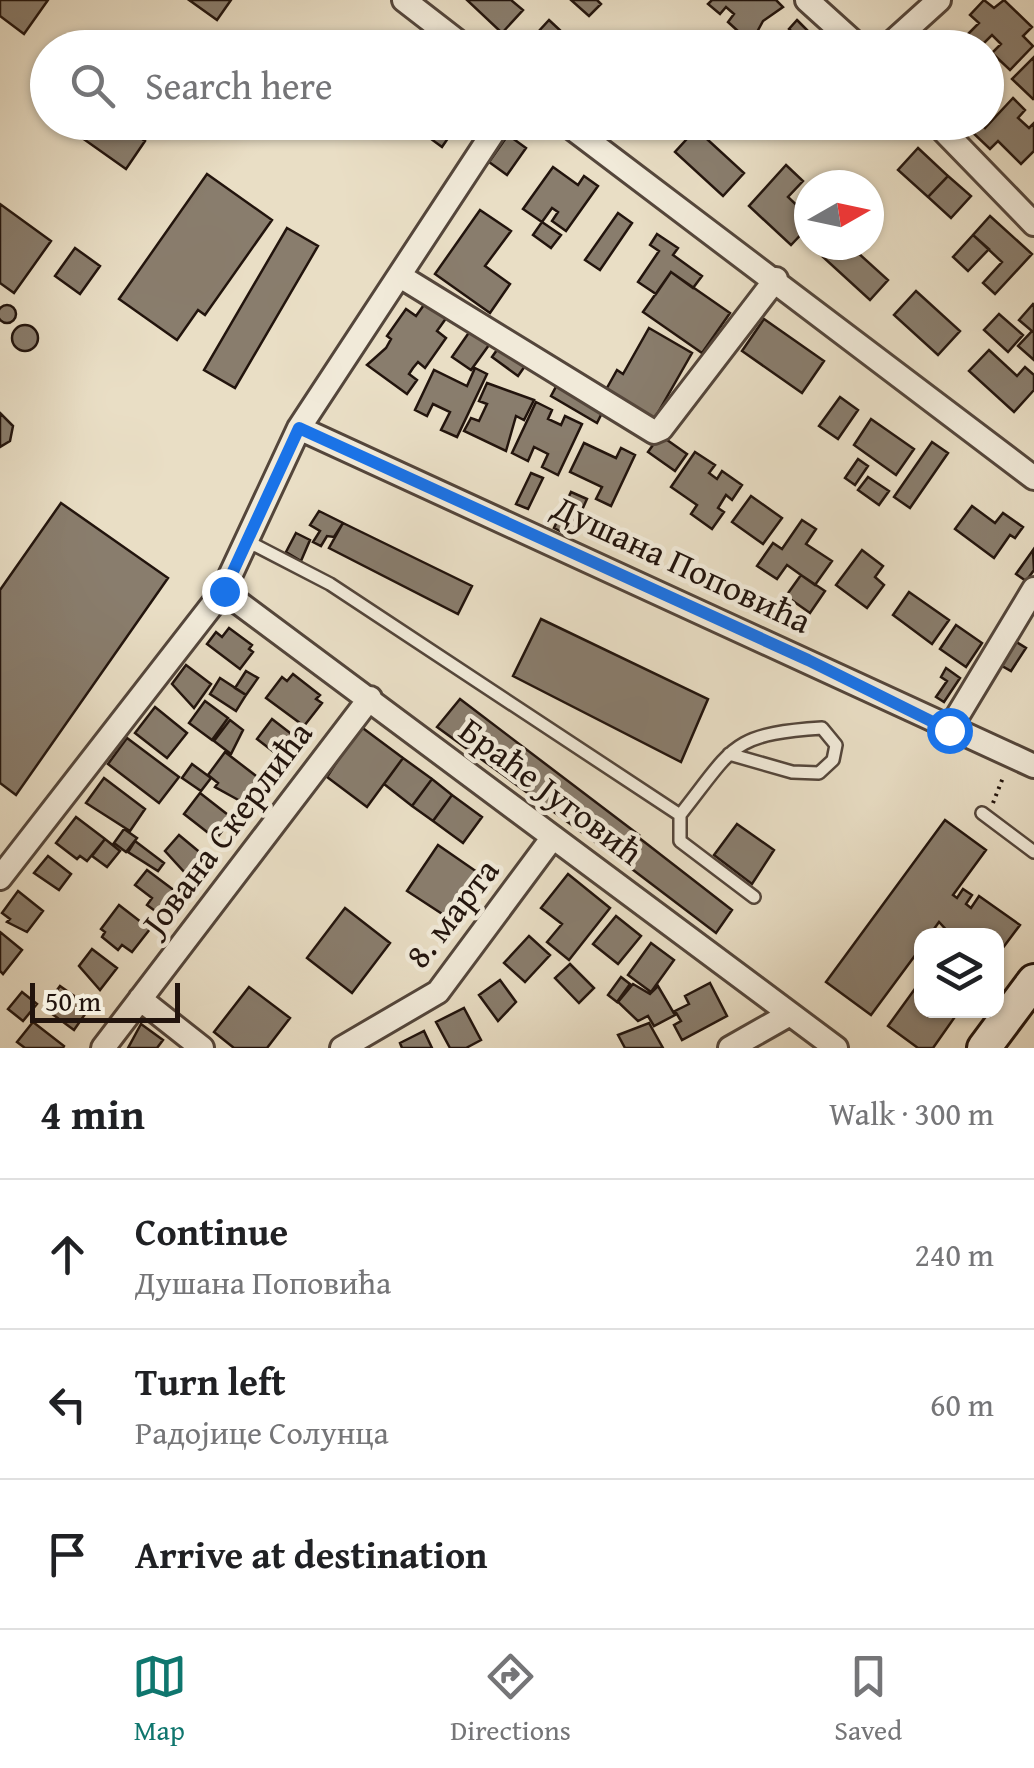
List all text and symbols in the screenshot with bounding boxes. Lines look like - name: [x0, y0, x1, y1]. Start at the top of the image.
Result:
- search box: [30, 30, 1004, 140]
- text: Search here: [145, 57, 333, 113]
- icon: search: [65, 58, 120, 113]
- north arrow: [794, 170, 884, 260]
- street label: Душана Поповића: [544, 481, 820, 646]
- route end: [202, 569, 248, 615]
- street label: Браће Југовић: [449, 705, 654, 877]
- route start: [927, 708, 973, 754]
- street label: Јована Скерлића: [127, 710, 324, 949]
- street label: 8. марта: [392, 847, 511, 978]
- map controls: [914, 928, 1004, 1018]
- button: layers: [914, 928, 1004, 1018]
- scale bar: [30, 978, 180, 1023]
- text: 50 m: [45, 980, 101, 1021]
- text: 4 min: [40, 1083, 145, 1144]
- text: Walk · 300 m: [829, 1090, 994, 1137]
- text: Continue: [135, 1203, 288, 1259]
- icon: ahead: [40, 1227, 95, 1282]
- text: 240 m: [915, 1231, 994, 1278]
- text: Душана Поповића: [135, 1259, 391, 1306]
- text: Turn left: [135, 1353, 286, 1409]
- icon: left: [40, 1377, 95, 1432]
- text: 60 m: [930, 1381, 994, 1428]
- text: Радојице Солунца: [135, 1409, 389, 1456]
- text: Arrive at destination: [135, 1526, 488, 1582]
- icon: arrive: [40, 1527, 95, 1582]
- tab: Map: [132, 1649, 187, 1750]
- tab: Directions: [450, 1649, 571, 1750]
- tab: Saved: [834, 1649, 902, 1750]

